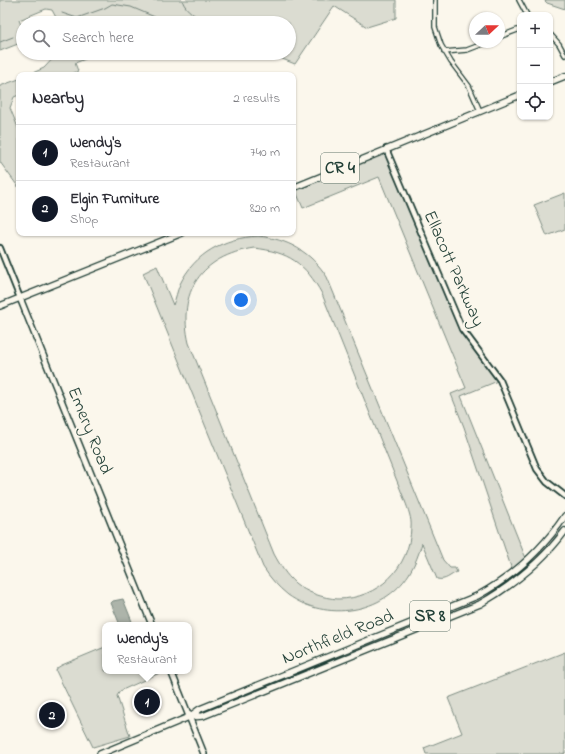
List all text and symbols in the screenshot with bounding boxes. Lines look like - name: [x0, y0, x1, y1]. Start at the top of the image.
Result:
- north arrow: [469, 12, 505, 48]
- map controls: [517, 12, 553, 120]
- button: +: [517, 12, 553, 48]
- search box: [16, 16, 296, 60]
- icon: search: [30, 27, 52, 49]
- text: Search here: [62, 27, 134, 49]
- button: −: [517, 48, 553, 84]
- button: locate: [517, 84, 553, 120]
- text: Nearby: [32, 86, 84, 111]
- text: 2 results: [233, 89, 280, 108]
- text: Wendy's: [70, 132, 122, 154]
- text: 1: [43, 143, 47, 162]
- text: 740 m: [250, 143, 280, 162]
- road number: CR 4: [321, 153, 359, 183]
- text: Restaurant: [70, 154, 130, 173]
- text: Elgin Furniture: [70, 188, 159, 210]
- text: 2: [42, 199, 48, 218]
- text: 820 m: [250, 199, 280, 218]
- street label: Ellacott Parkway: [416, 207, 490, 331]
- text: Shop: [70, 210, 98, 229]
- your location: [231, 290, 251, 310]
- street label: Emery Road: [60, 383, 118, 479]
- road number: SR 8: [410, 601, 450, 631]
- street label: Northfield Road: [278, 604, 398, 672]
- popup: [102, 622, 192, 674]
- text: Wendy's: [117, 628, 169, 650]
- text: Restaurant: [117, 650, 177, 669]
- pin: 1: [134, 687, 160, 717]
- pin: 2: [39, 700, 65, 730]

